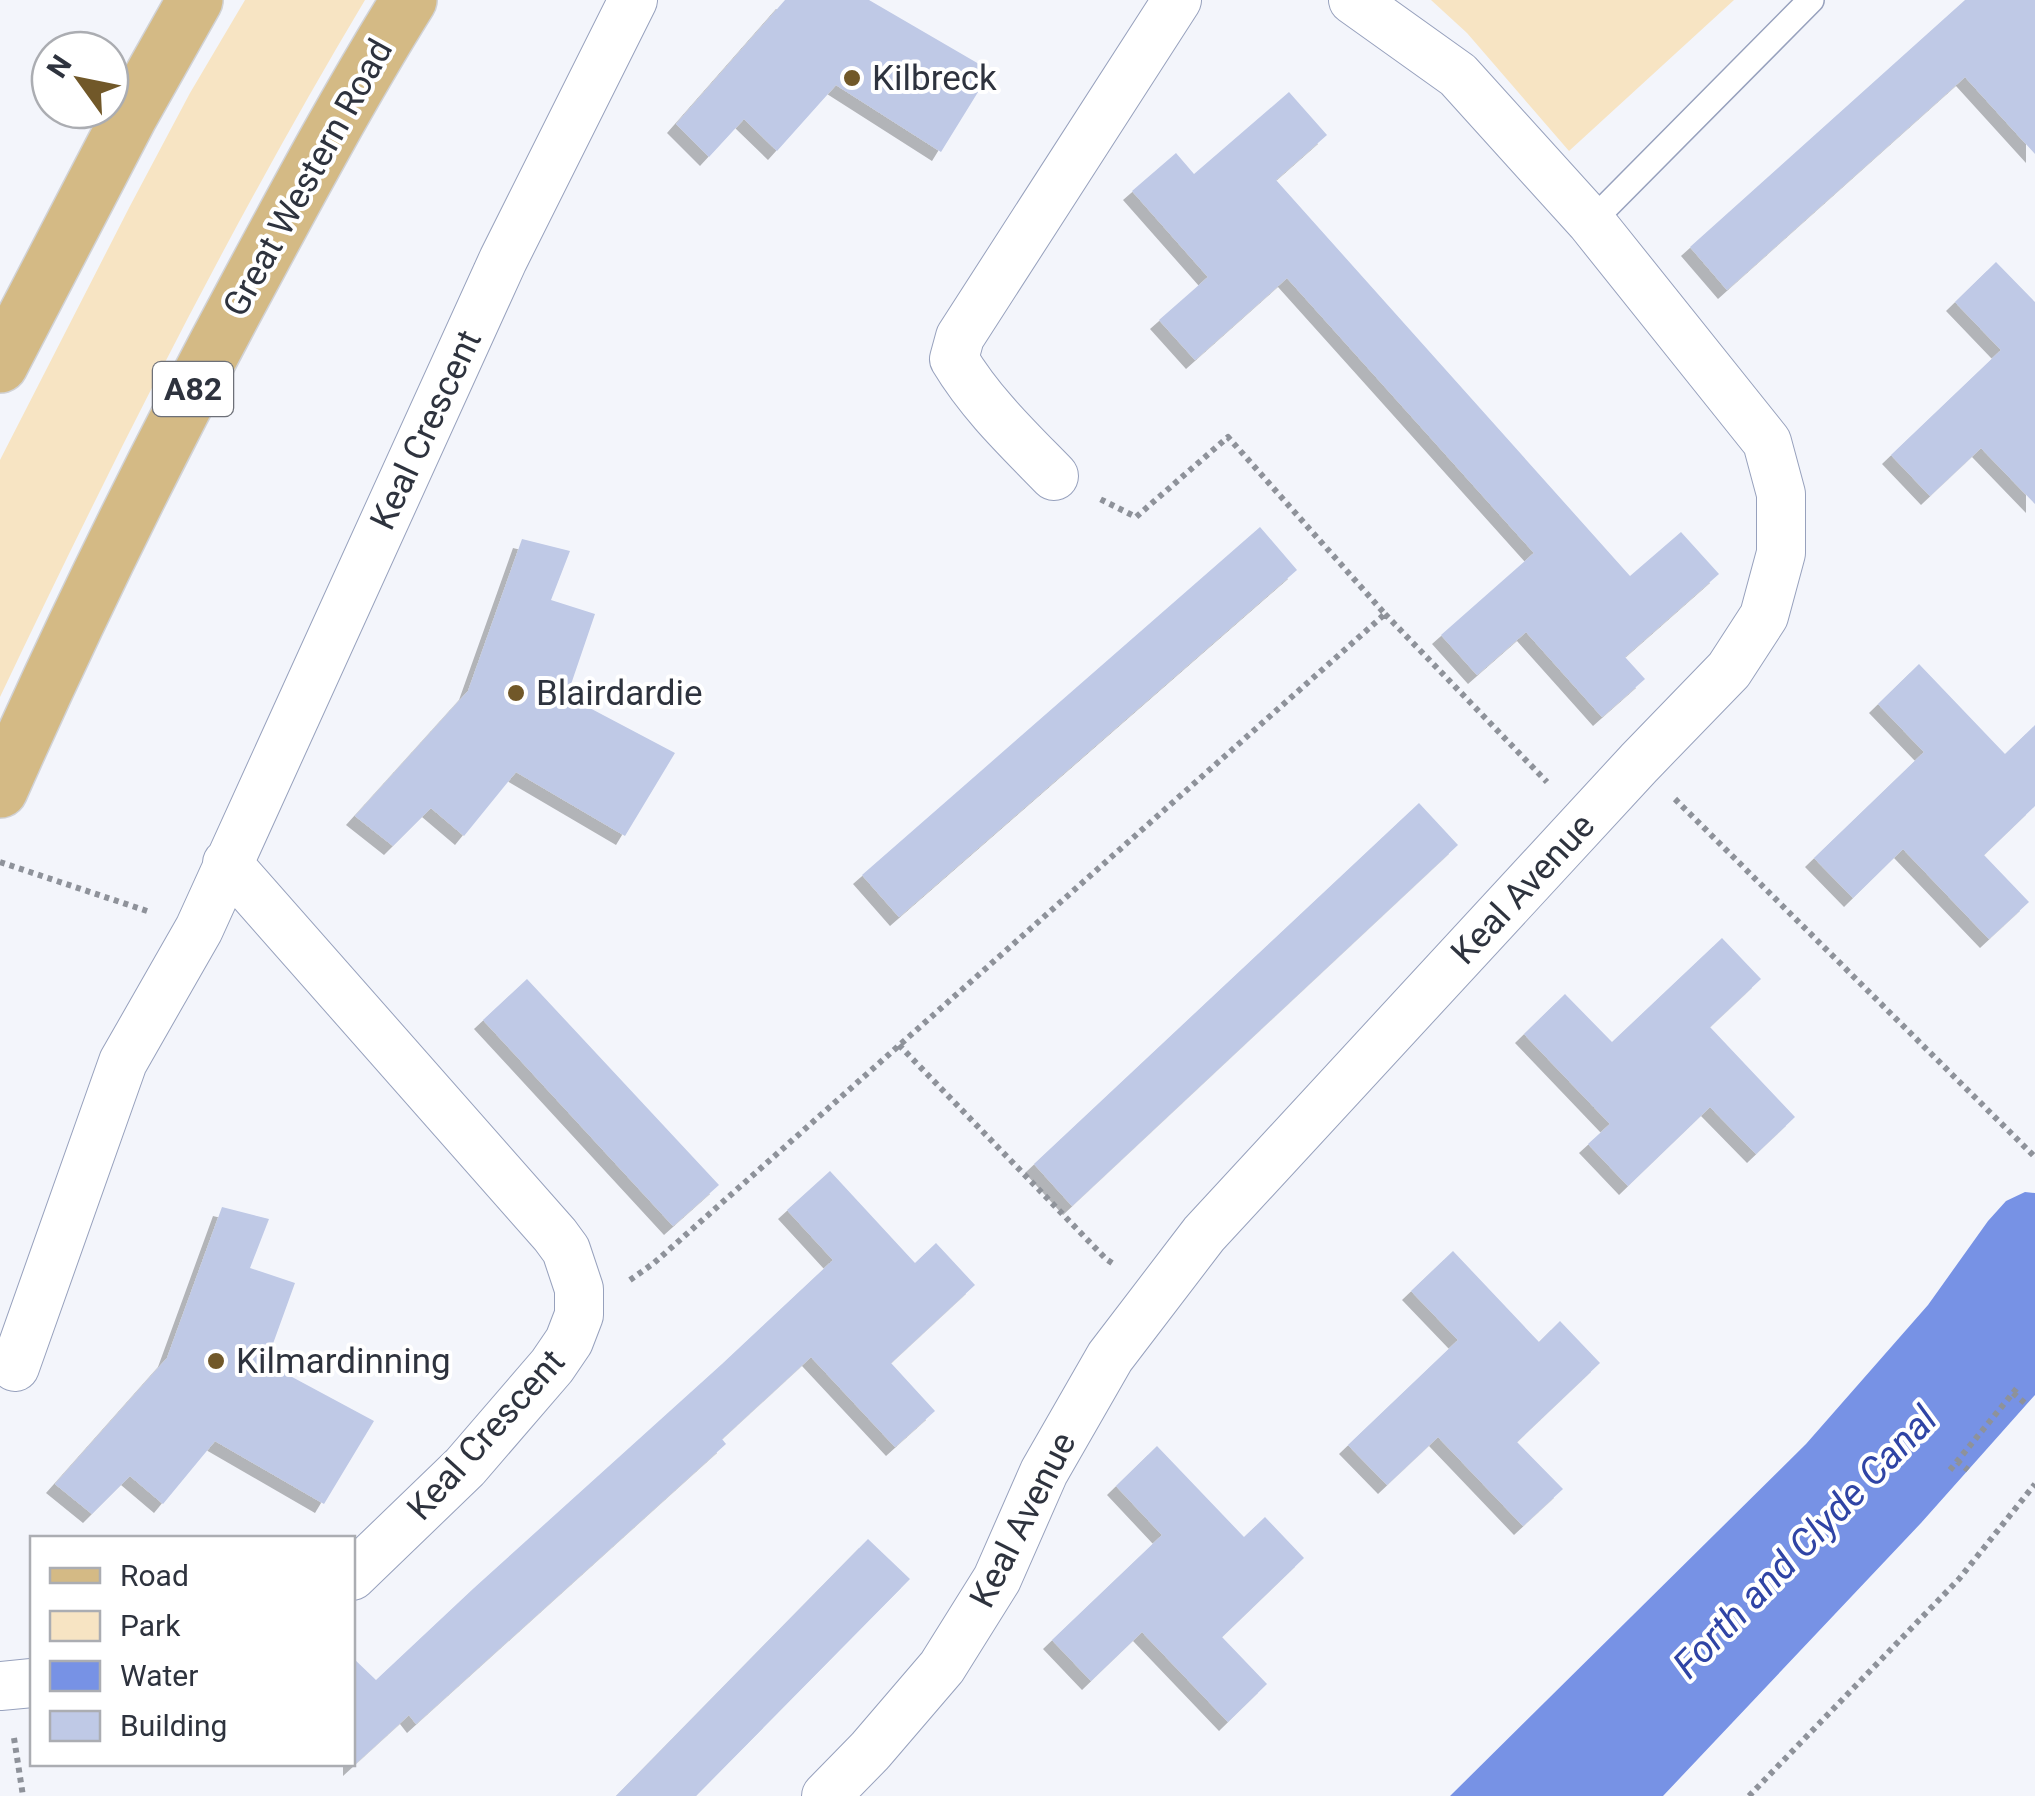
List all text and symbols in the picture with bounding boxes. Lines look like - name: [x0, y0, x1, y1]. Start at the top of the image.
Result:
- north arrow: [30, 30, 130, 130]
- street label: Great Western Road: [215, 32, 401, 324]
- text: N: [40, 49, 79, 84]
- place label: Kilbreck: [872, 58, 997, 99]
- marker: Kilbreck: [841, 67, 863, 89]
- street label: Keal Crescent: [362, 324, 490, 536]
- road number: A82: [153, 362, 233, 416]
- place label: Blairdardie: [536, 673, 703, 714]
- marker: Blairdardie: [505, 682, 527, 704]
- street label: Keal Avenue: [1443, 805, 1603, 973]
- place label: Kilmardinning: [236, 1341, 451, 1382]
- street label: Keal Crescent: [399, 1341, 573, 1529]
- marker: Kilmardinning: [205, 1350, 227, 1372]
- water label: Forth and Clyde Canal: [1664, 1397, 1947, 1687]
- street label: Keal Avenue: [961, 1426, 1085, 1614]
- legend: [30, 1536, 355, 1766]
- text: Road: [120, 1558, 189, 1593]
- text: Park: [120, 1608, 181, 1643]
- text: Water: [120, 1658, 198, 1693]
- text: Building: [120, 1708, 227, 1743]

